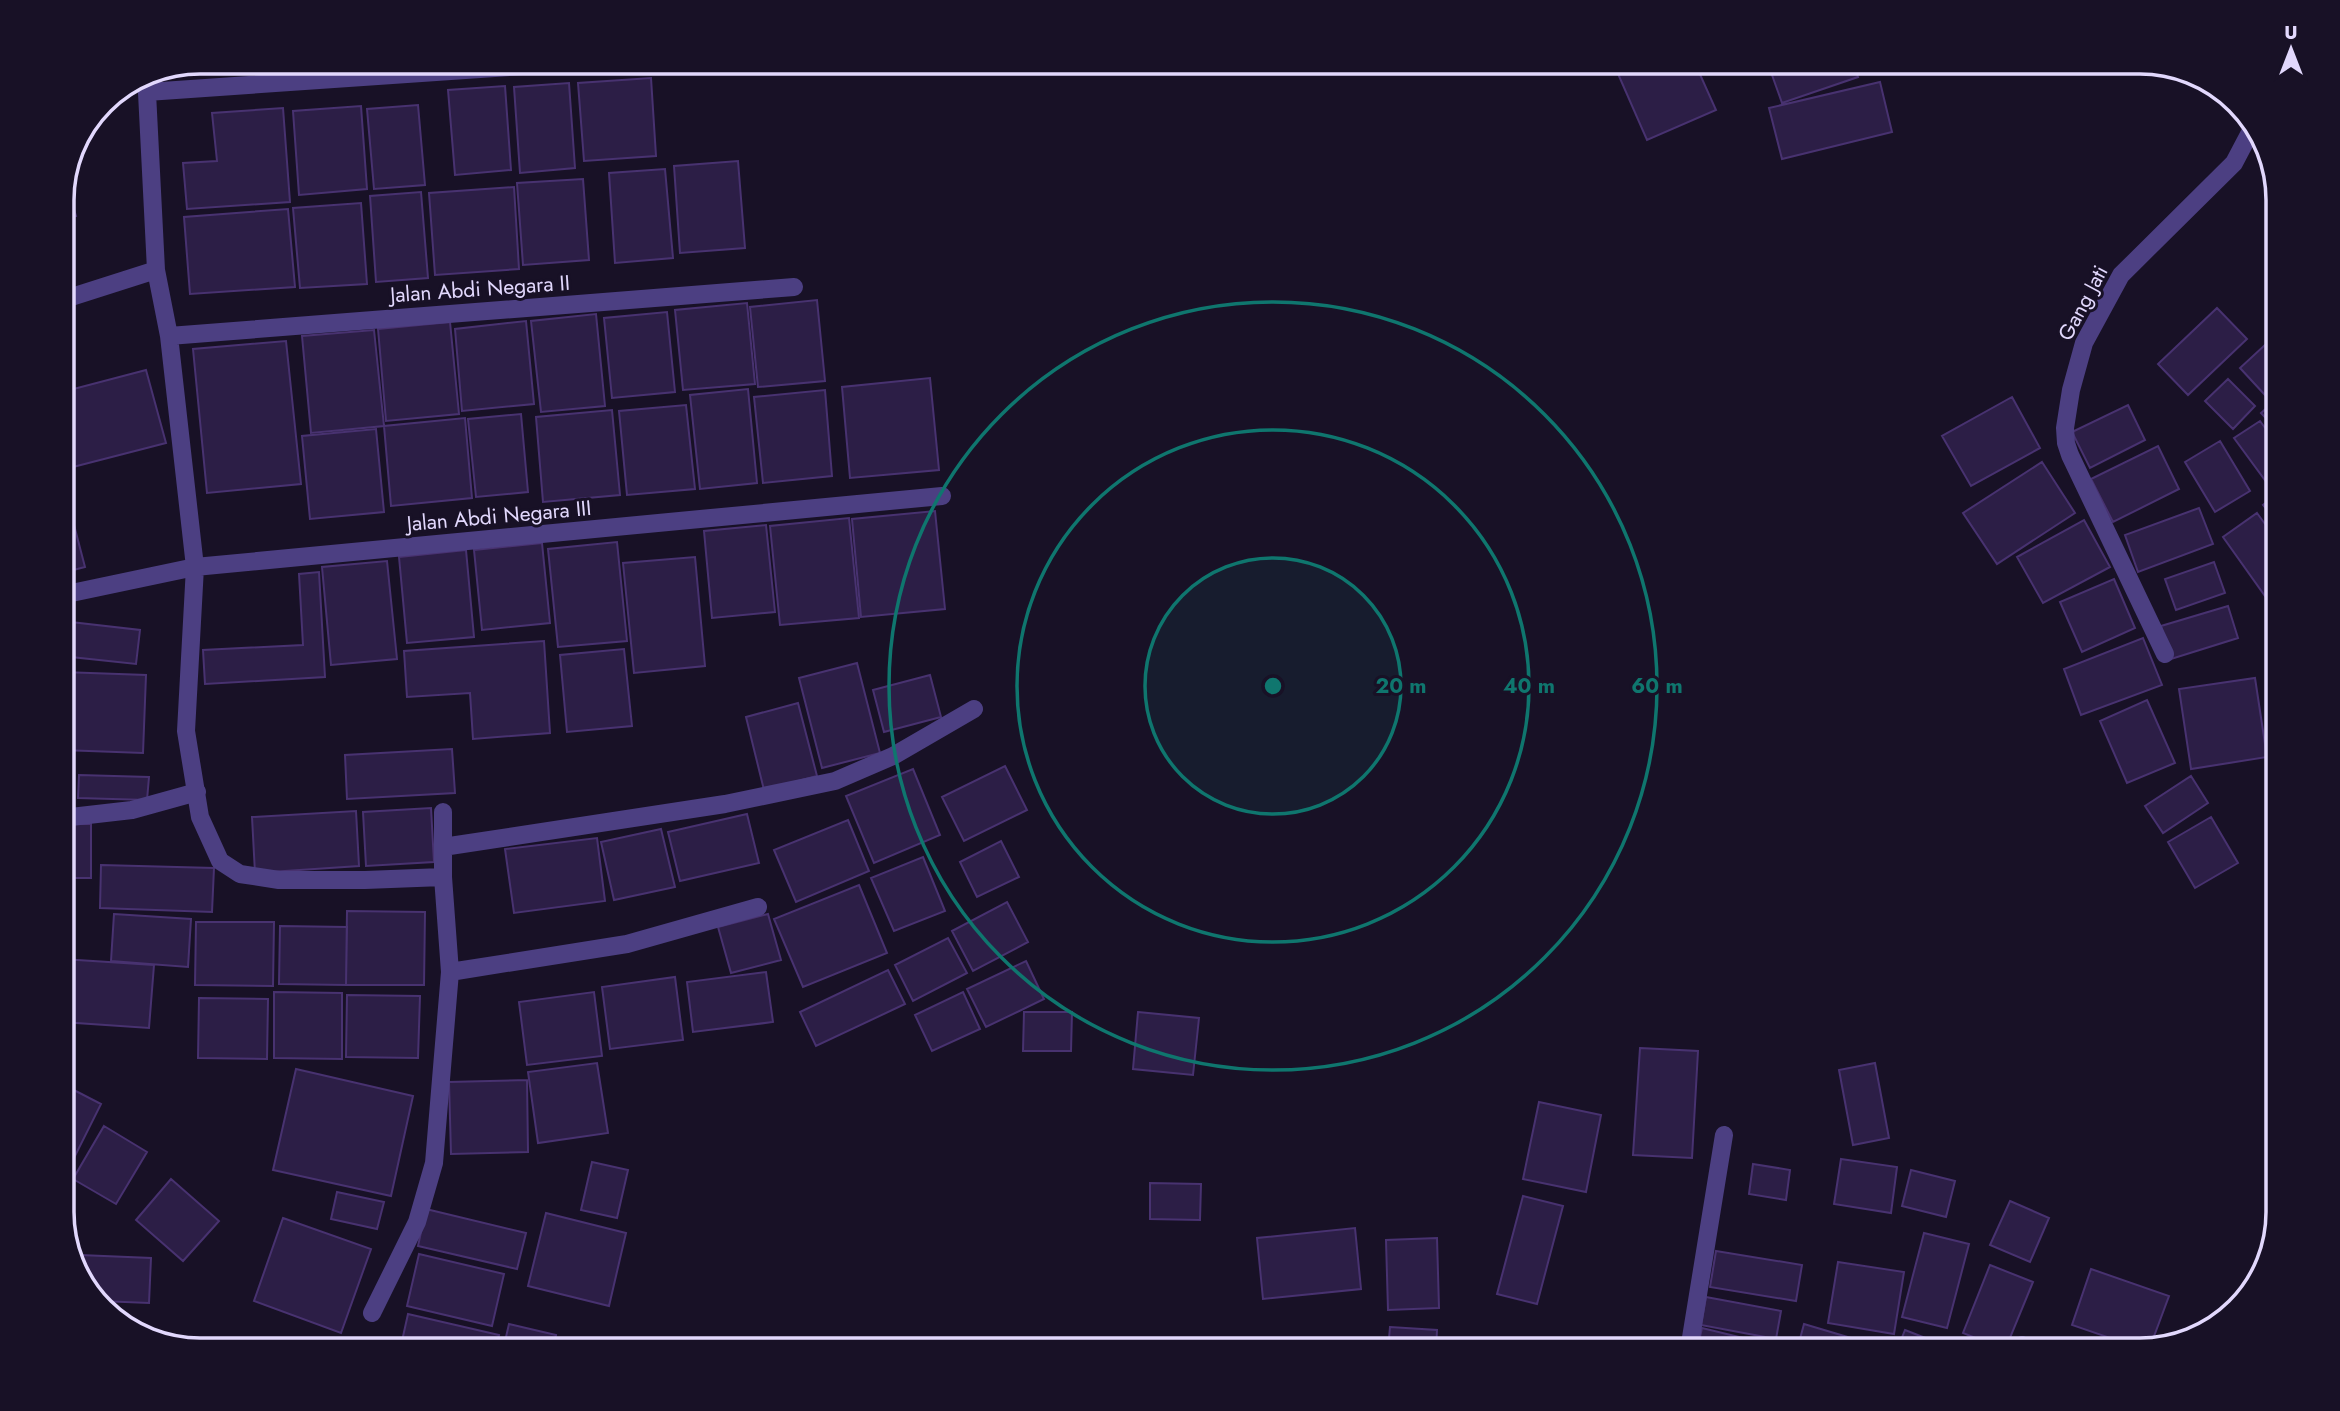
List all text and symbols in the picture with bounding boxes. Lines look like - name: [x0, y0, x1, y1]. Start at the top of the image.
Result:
- north arrow: [2256, 14, 2326, 84]
- text: U: [2284, 19, 2298, 46]
- street label: Gang Jati: [2051, 260, 2115, 346]
- street label: Jalan Abdi Negara II: [386, 268, 571, 310]
- street label: Jalan Abdi Negara III: [402, 493, 593, 539]
- text: 20 m: [1375, 671, 1427, 701]
- text: 40 m: [1503, 671, 1555, 701]
- text: 60 m: [1631, 671, 1683, 701]
- centre of rings: [1261, 674, 1285, 698]

